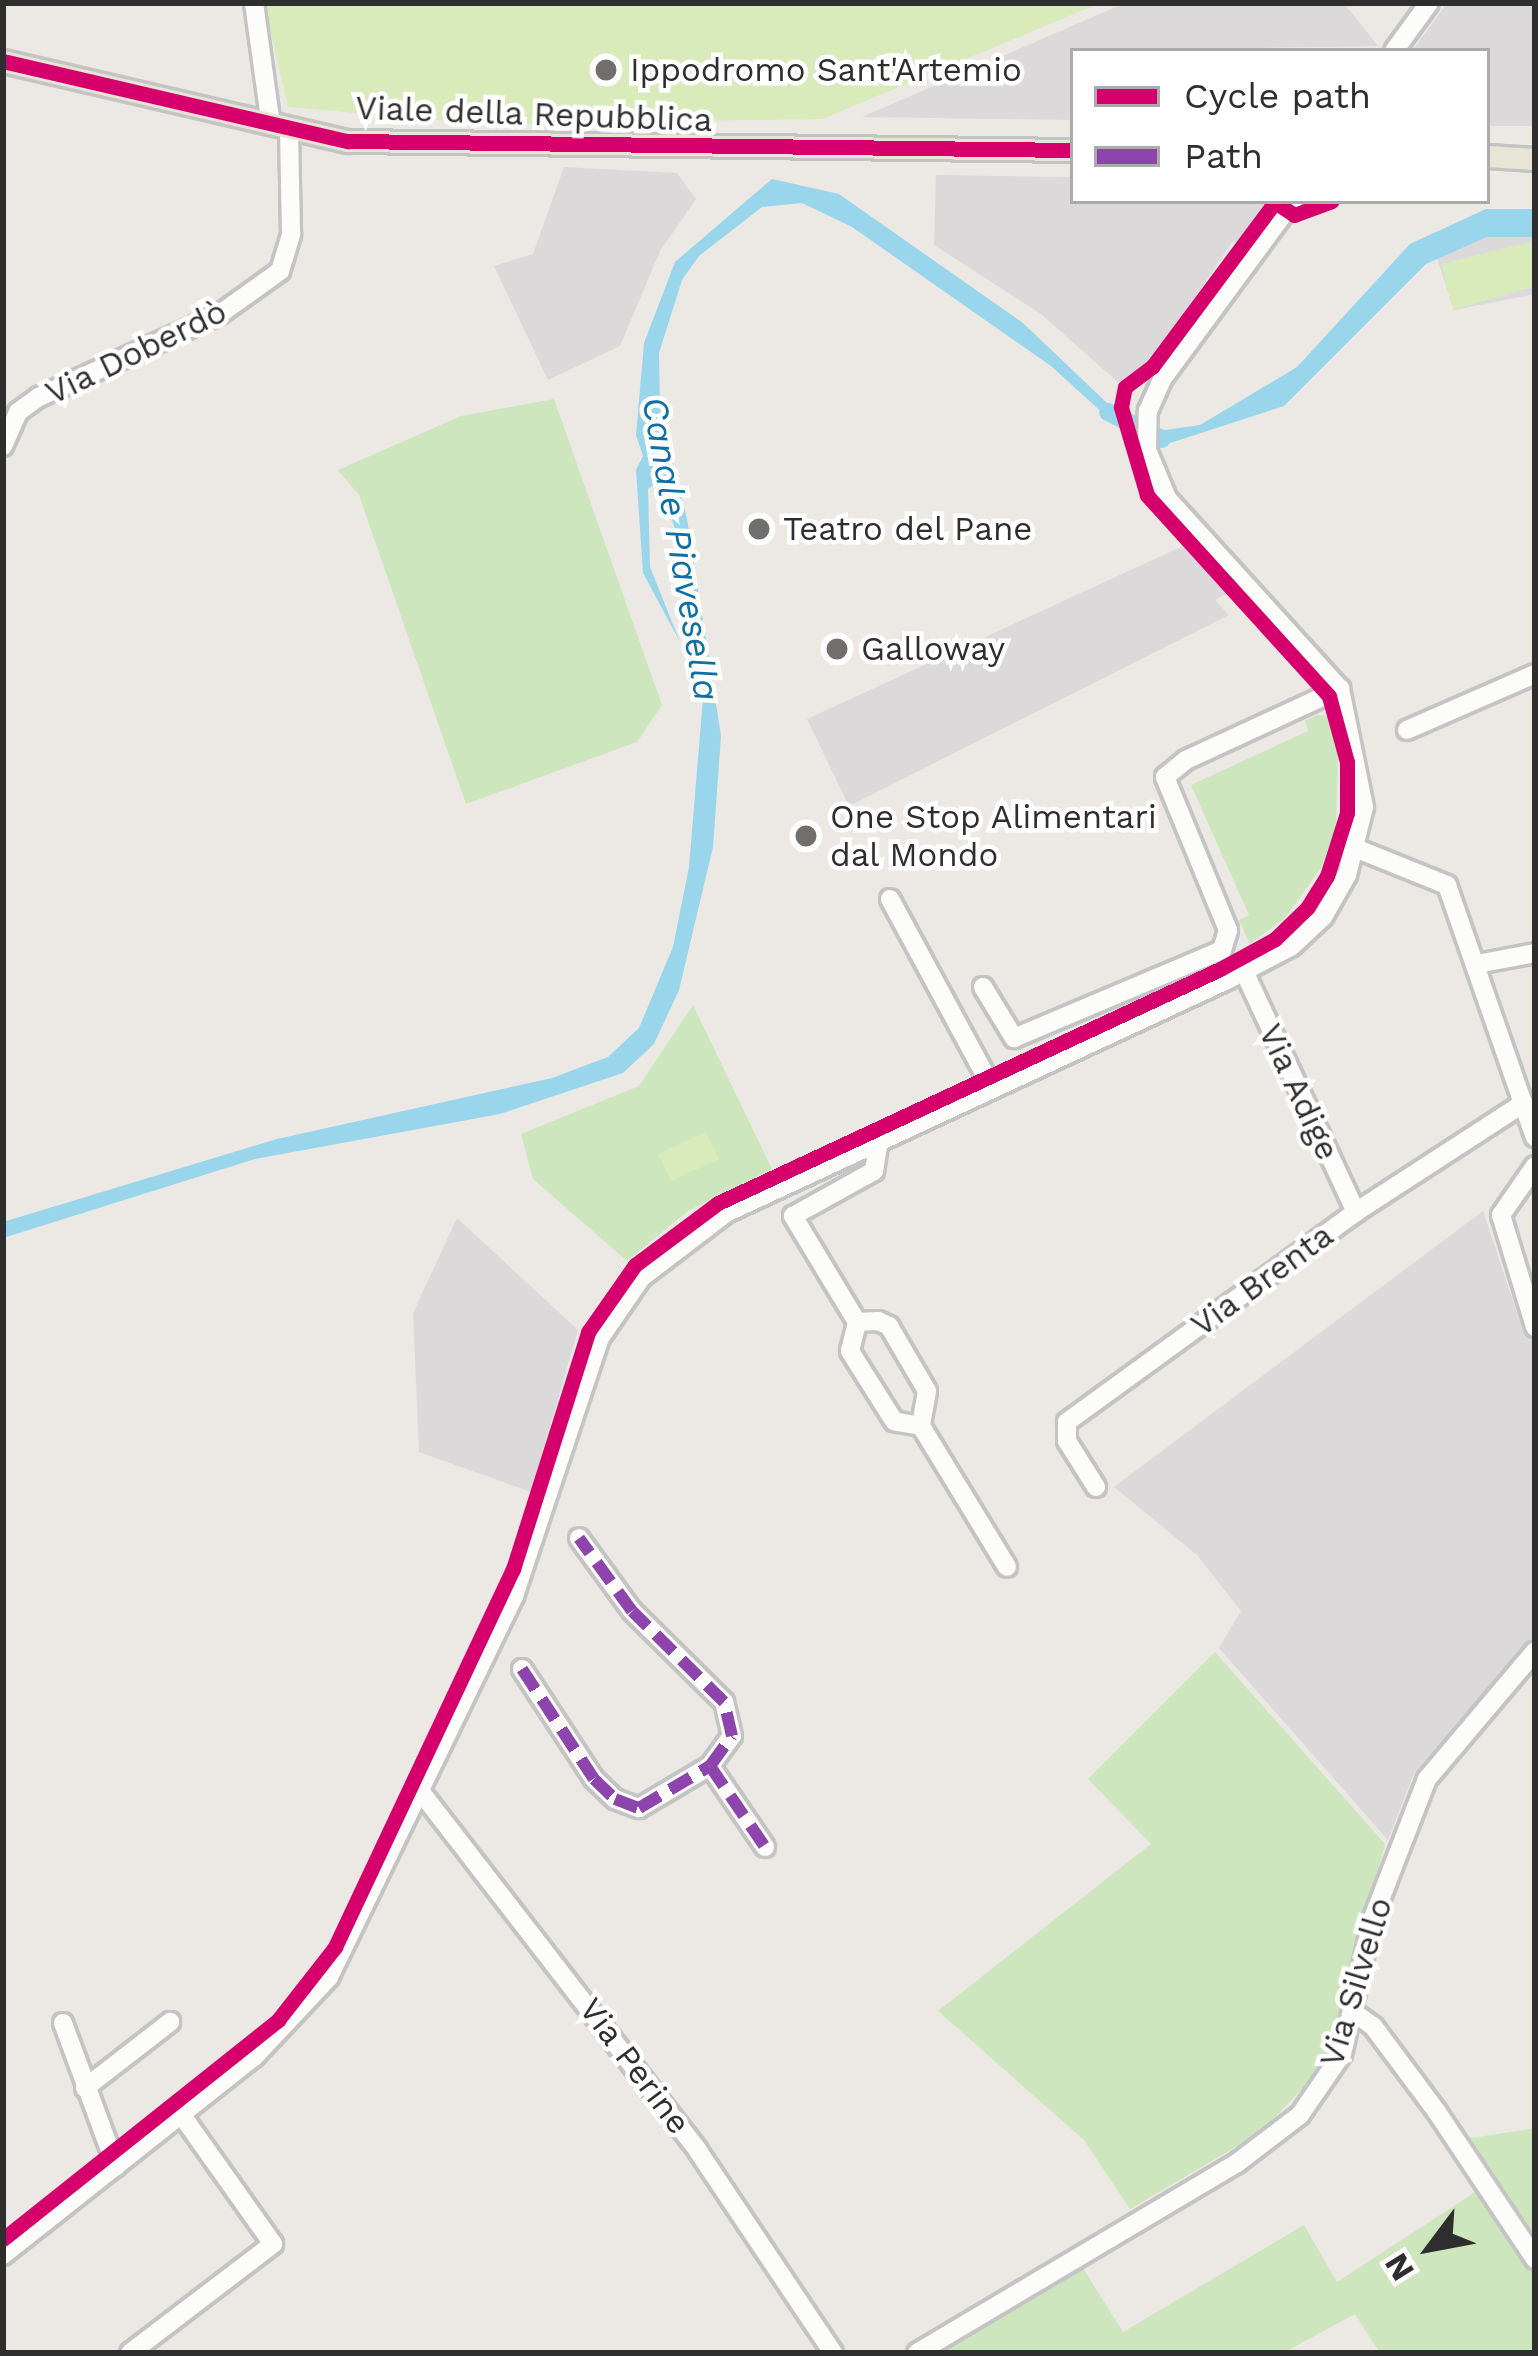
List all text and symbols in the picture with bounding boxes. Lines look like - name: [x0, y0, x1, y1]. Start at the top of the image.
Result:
- legend: [1070, 48, 1490, 204]
- place label: Ippodromo Sant'Artemio: [630, 50, 1022, 90]
- marker: Ippodromo Sant'Artemio: [593, 57, 619, 83]
- text: Cycle path: [1184, 75, 1371, 117]
- street label: Viale della Repubblica: [354, 88, 714, 140]
- text: Path: [1184, 135, 1263, 177]
- street label: Via Doberdò: [39, 291, 233, 413]
- water label: Canale Piavesella: [632, 394, 728, 704]
- place label: Teatro del Pane: [783, 509, 1034, 549]
- marker: Teatro del Pane: [746, 516, 772, 542]
- place label: Galloway: [861, 629, 1005, 669]
- marker: Galloway: [824, 636, 850, 662]
- place label: One Stop Alimentari dal Mondo: [830, 797, 1158, 875]
- marker: One Stop Alimentari dal Mondo: [793, 823, 819, 849]
- street label: Via Adige: [1250, 1017, 1348, 1167]
- street label: Via Brenta: [1183, 1215, 1341, 1345]
- street label: Via Silvello: [1311, 1892, 1401, 2072]
- street label: Via Perine: [571, 1990, 699, 2142]
- north arrow: [1370, 2188, 1490, 2308]
- text: N: [1376, 2247, 1422, 2288]

